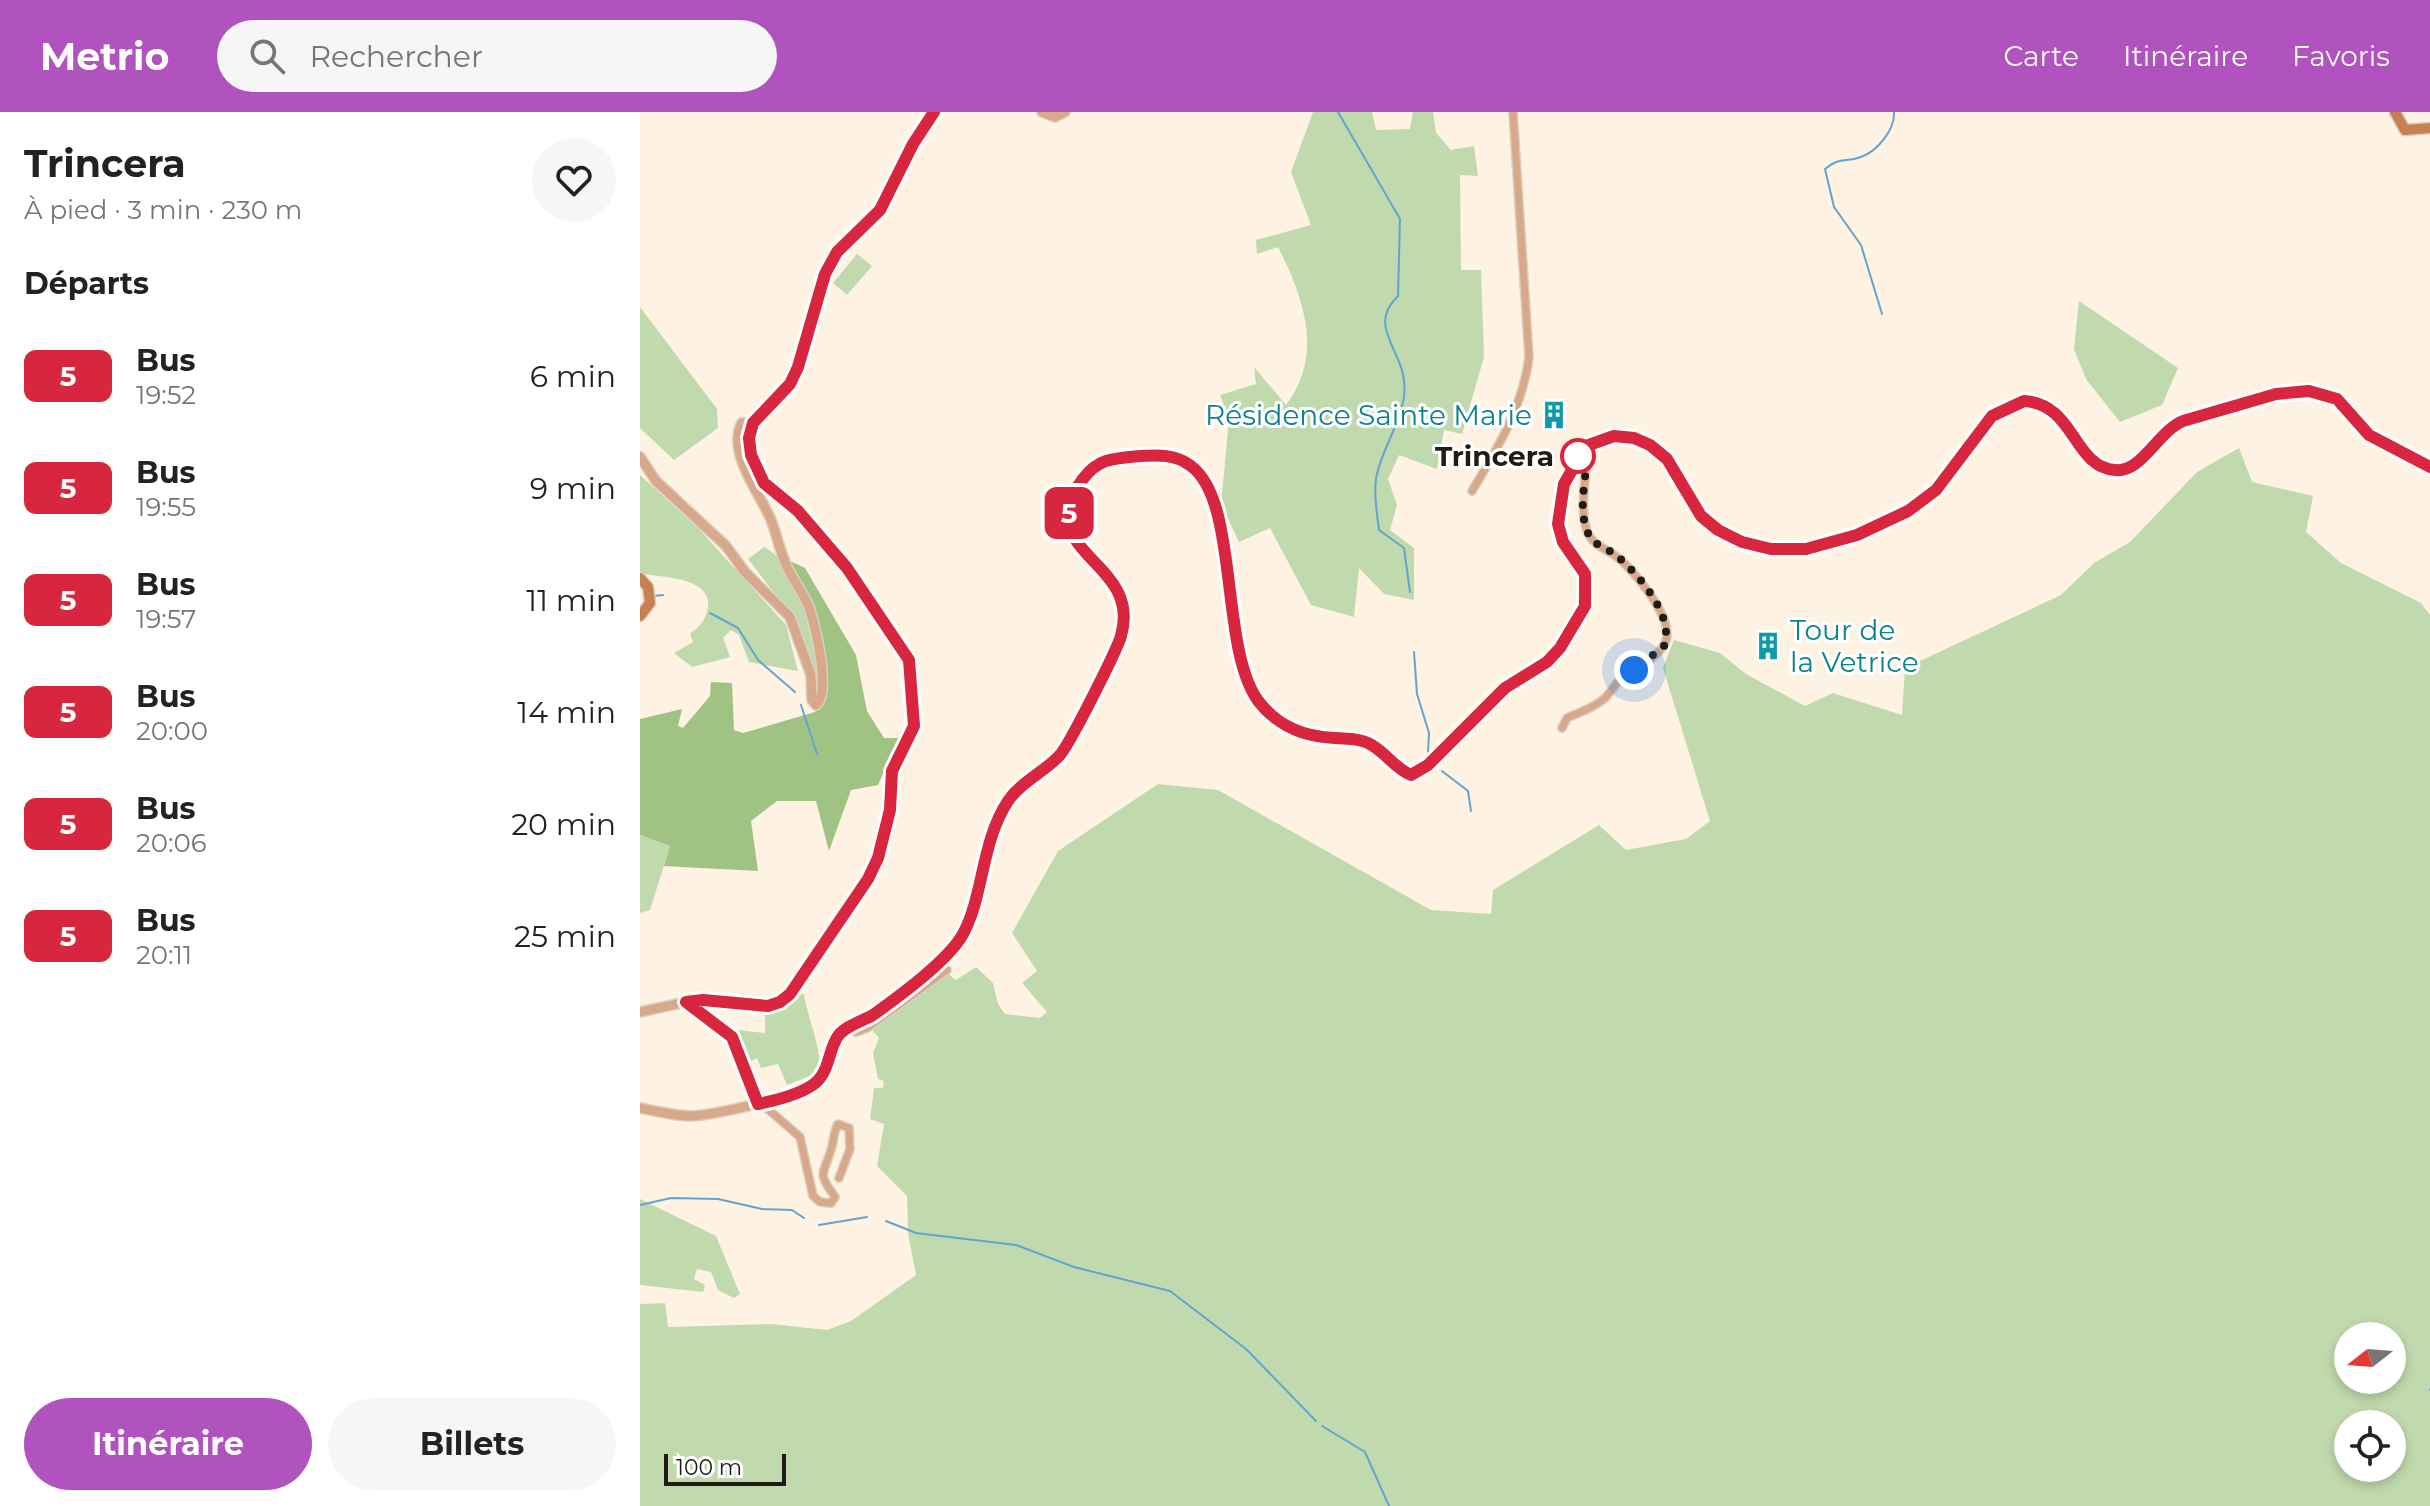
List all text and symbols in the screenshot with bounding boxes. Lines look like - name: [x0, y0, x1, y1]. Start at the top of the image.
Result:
- search box: [217, 20, 777, 92]
- text: Metrio: [40, 33, 169, 80]
- icon: search: [245, 34, 289, 78]
- text: Rechercher: [309, 38, 483, 75]
- text: Carte: [2003, 39, 2079, 73]
- text: Itinéraire: [2123, 39, 2248, 73]
- text: Favoris: [2292, 39, 2390, 73]
- button: heart: [532, 138, 616, 222]
- text: Trincera: [24, 140, 186, 187]
- text: À pied · 3 min · 230 m: [24, 194, 302, 226]
- text: Départs: [24, 265, 149, 302]
- text: Bus: [136, 342, 196, 379]
- text: 6 min: [530, 358, 616, 395]
- text: 5: [60, 359, 76, 393]
- text: 19:52: [136, 379, 196, 411]
- place label: Résidence Sainte Marie: [1205, 398, 1532, 432]
- building icon: Résidence Sainte Marie: [1539, 400, 1569, 430]
- place label: Trincera: [1435, 439, 1554, 473]
- marker: Trincera: [1561, 439, 1595, 473]
- text: Bus: [136, 454, 196, 491]
- text: 9 min: [530, 470, 616, 507]
- text: 5: [60, 471, 76, 505]
- line badge: 5: [1043, 487, 1095, 539]
- text: 19:55: [136, 491, 196, 523]
- text: 5: [1061, 496, 1077, 530]
- text: Bus: [136, 566, 196, 603]
- text: 11 min: [526, 582, 616, 619]
- text: 5: [60, 583, 76, 617]
- text: 19:57: [136, 603, 196, 635]
- place label: Tour de la Vetrice: [1790, 613, 1919, 679]
- building icon: Tour de la Vetrice: [1753, 631, 1783, 661]
- your location: [1614, 650, 1654, 690]
- text: Bus: [136, 678, 196, 715]
- text: 14 min: [517, 694, 616, 731]
- text: 5: [60, 695, 76, 729]
- text: 20:00: [136, 715, 208, 747]
- text: Bus: [136, 790, 196, 827]
- text: 20 min: [511, 806, 616, 843]
- text: 5: [60, 807, 76, 841]
- text: 20:06: [136, 827, 206, 859]
- text: Bus: [136, 902, 196, 939]
- text: 25 min: [514, 918, 616, 955]
- text: 5: [60, 919, 76, 953]
- text: 20:11: [136, 939, 192, 971]
- north arrow: [2334, 1322, 2406, 1394]
- map controls: [2334, 1322, 2406, 1482]
- button: Itinéraire: [24, 1398, 312, 1490]
- button: Billets: [328, 1398, 616, 1490]
- button: locate: [2334, 1410, 2406, 1482]
- scale bar: [664, 1450, 786, 1486]
- text: 100 m: [676, 1454, 742, 1481]

